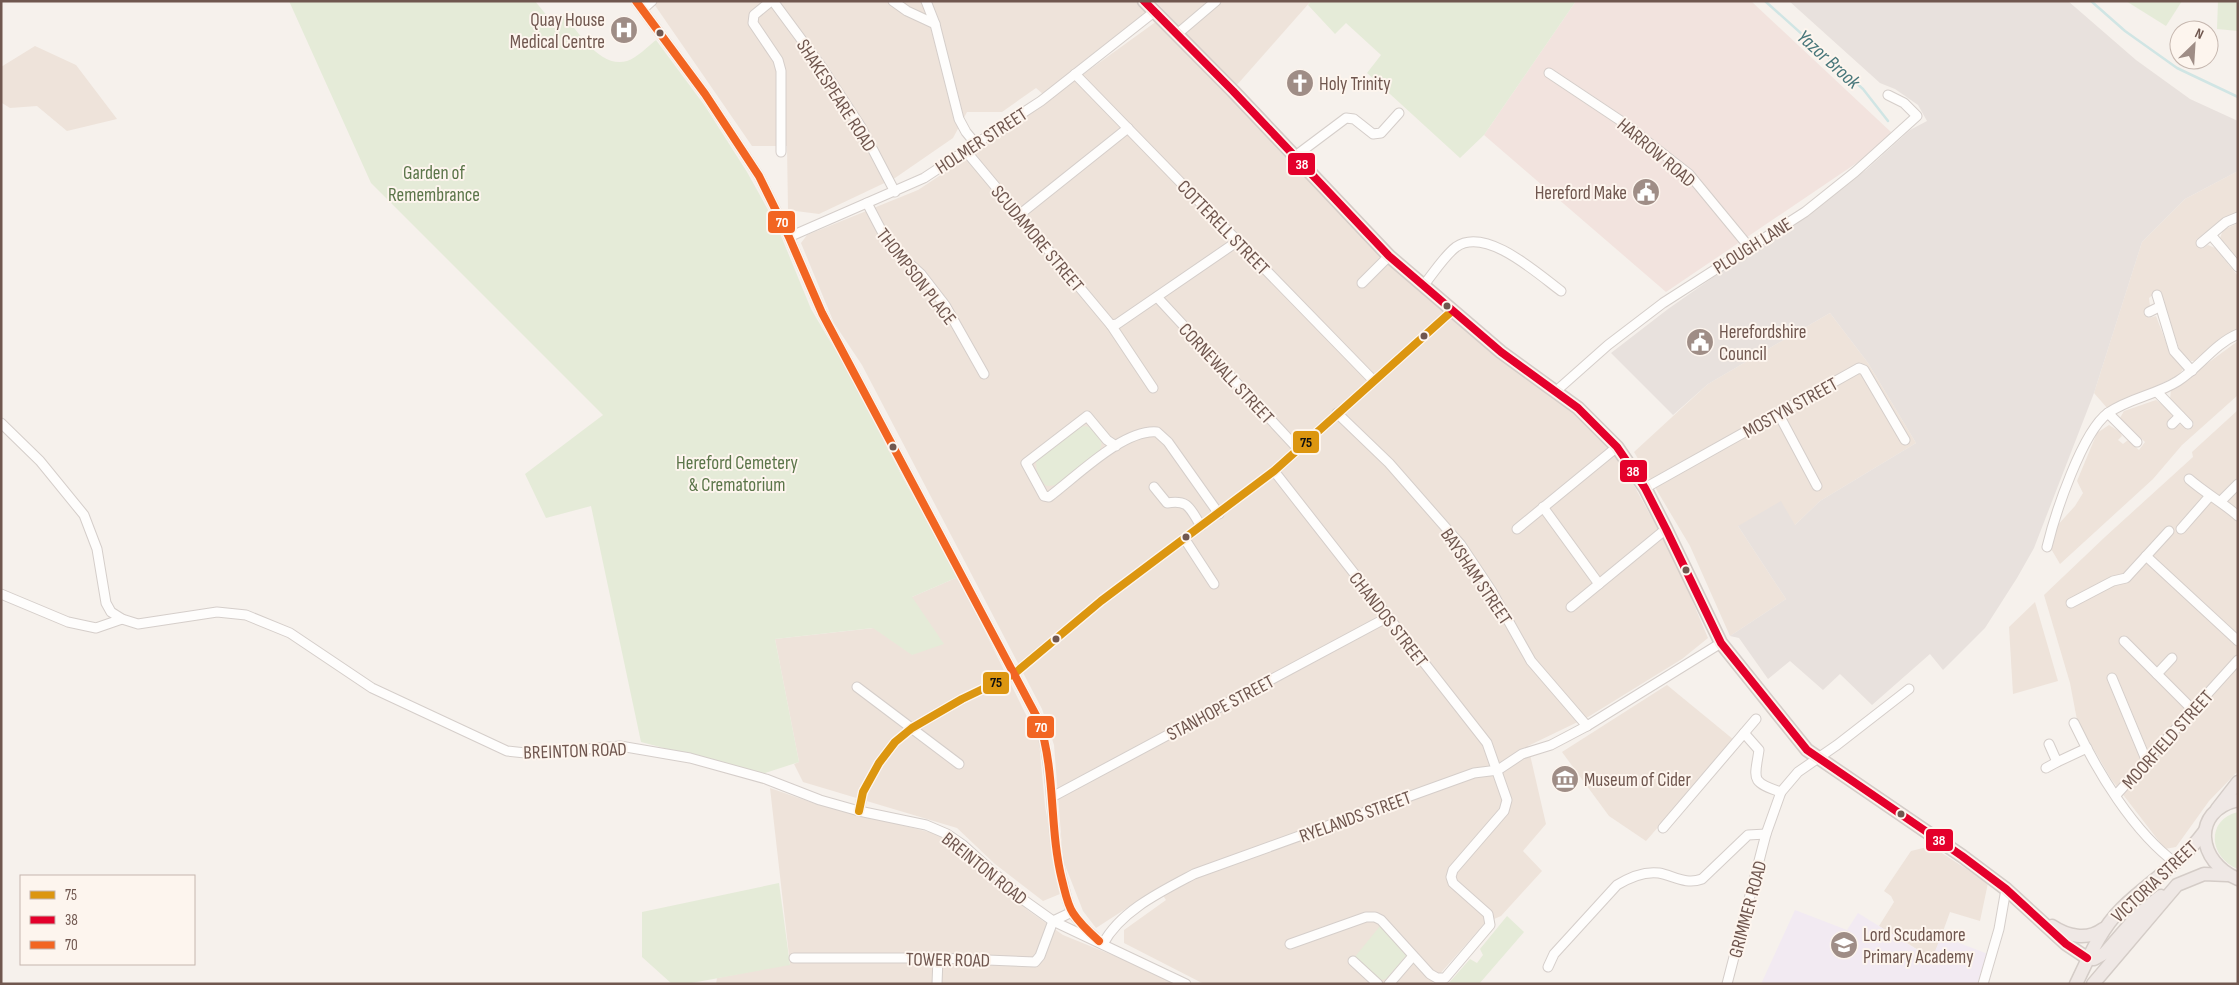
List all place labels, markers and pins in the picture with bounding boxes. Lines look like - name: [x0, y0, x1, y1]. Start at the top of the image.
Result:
- place label: Quay House Medical Centre: [510, 9, 605, 54]
- hospital icon: Quay House Medical Centre: [609, 15, 639, 45]
- unlabelled marker: [655, 28, 665, 38]
- church icon: Holy Trinity: [1285, 68, 1315, 98]
- place label: Holy Trinity: [1319, 73, 1391, 96]
- public building icon: Hereford Make: [1631, 177, 1661, 207]
- place label: Hereford Make: [1535, 182, 1627, 205]
- unlabelled marker: [1442, 301, 1452, 311]
- place label: Herefordshire Council: [1719, 321, 1806, 366]
- public building icon: Herefordshire Council: [1685, 327, 1715, 357]
- unlabelled marker: [1419, 331, 1429, 341]
- unlabelled marker: [888, 442, 898, 452]
- unlabelled marker: [1181, 532, 1191, 542]
- unlabelled marker: [1681, 565, 1691, 575]
- unlabelled marker: [1051, 634, 1061, 644]
- museum icon: Museum of Cider: [1550, 764, 1580, 794]
- place label: Museum of Cider: [1584, 769, 1691, 792]
- unlabelled marker: [1896, 809, 1906, 819]
- place label: Lord Scudamore Primary Academy: [1863, 924, 1974, 969]
- school or university icon: Lord Scudamore Primary Academy: [1829, 930, 1859, 960]

